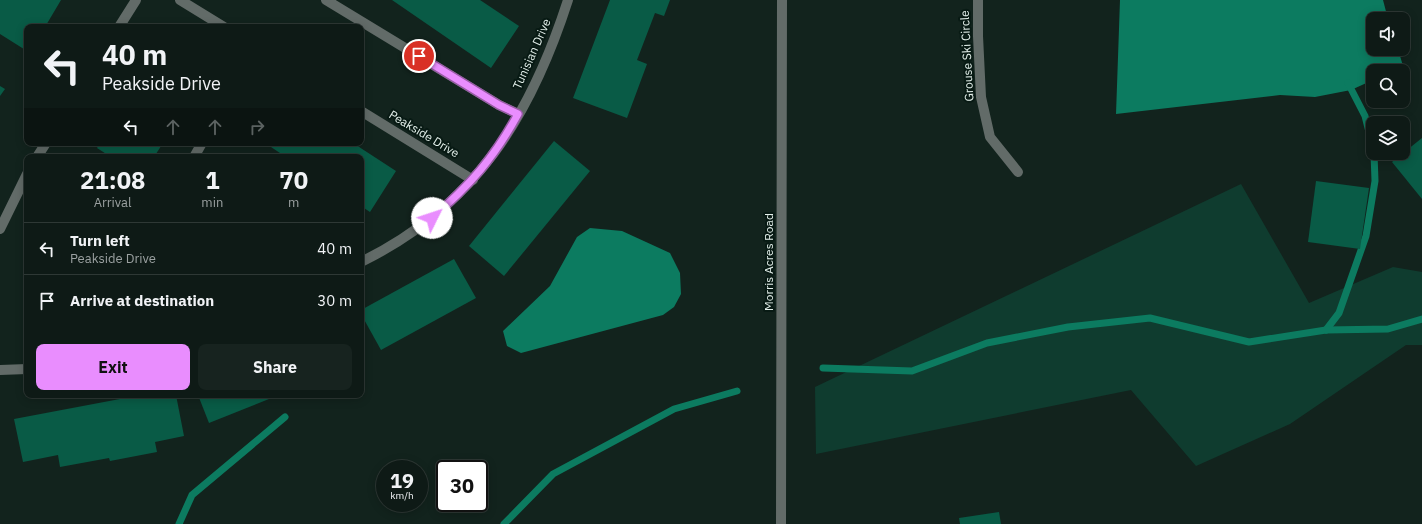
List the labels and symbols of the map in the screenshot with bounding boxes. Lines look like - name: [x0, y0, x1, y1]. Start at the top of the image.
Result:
- street label: Grouse Ski Circle: [957, 10, 976, 102]
- street label: Tunisian Drive: [509, 16, 554, 91]
- pin: [402, 39, 436, 73]
- street label: Peakside Drive: [386, 107, 462, 161]
- position arrow: [411, 197, 453, 239]
- street label: Morris Acres Road: [761, 213, 776, 311]
- speed limit sign: 30: [436, 460, 488, 512]

